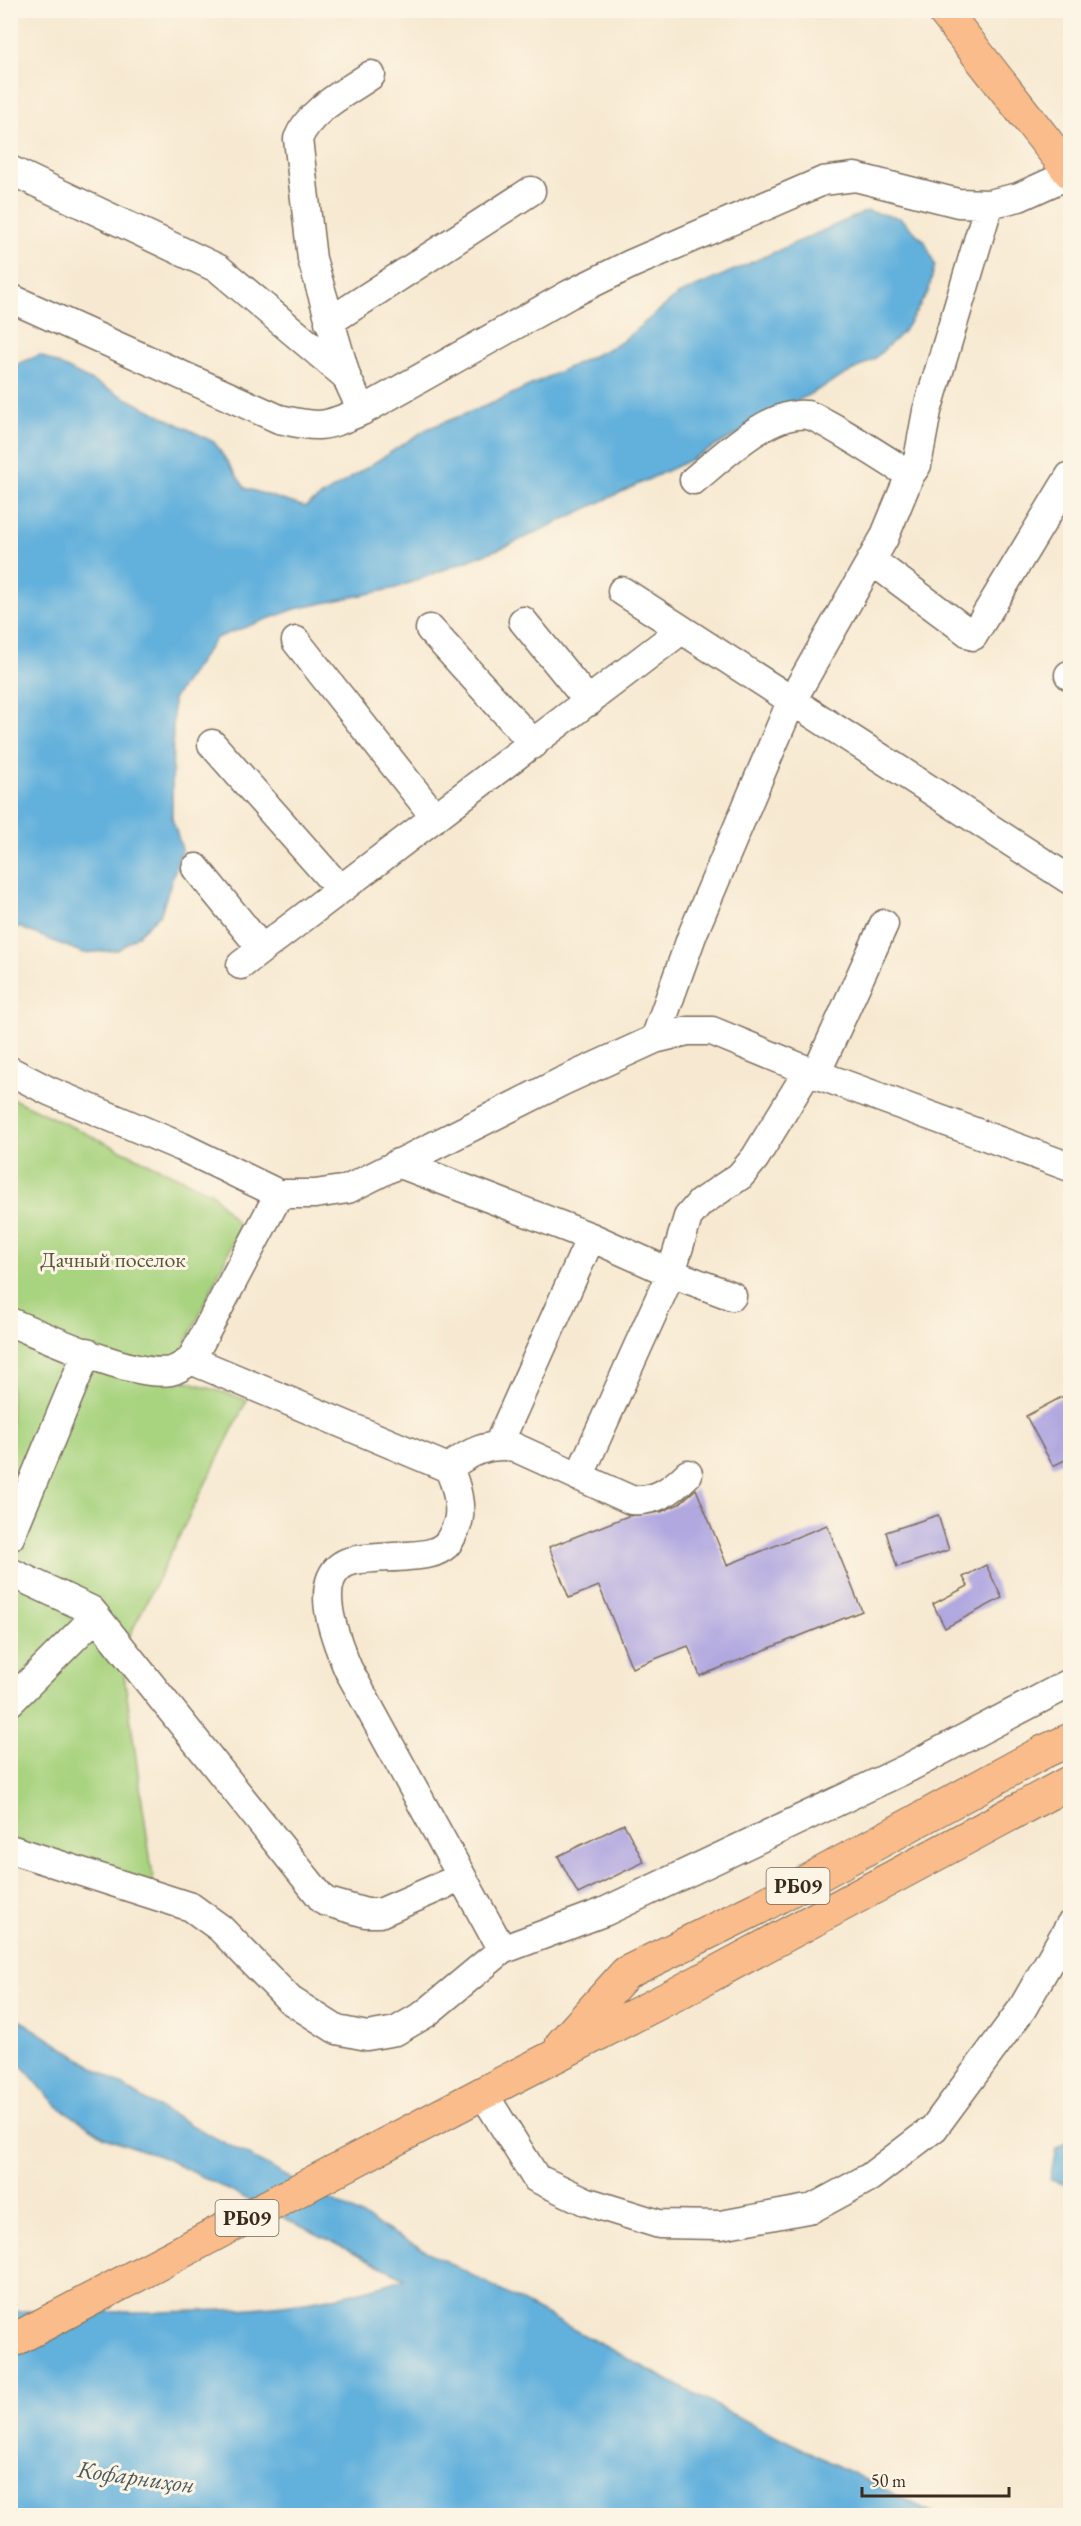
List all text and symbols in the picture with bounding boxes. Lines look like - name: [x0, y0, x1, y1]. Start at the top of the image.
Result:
- park label: Дачный поселок: [40, 1245, 186, 1274]
- road number: РБ09: [766, 1868, 830, 1904]
- road number: РБ09: [216, 2200, 278, 2236]
- water label: Кофарниҳон: [74, 2453, 197, 2500]
- scale bar: [862, 2460, 1009, 2498]
- text: 50 m: [871, 2469, 906, 2492]

